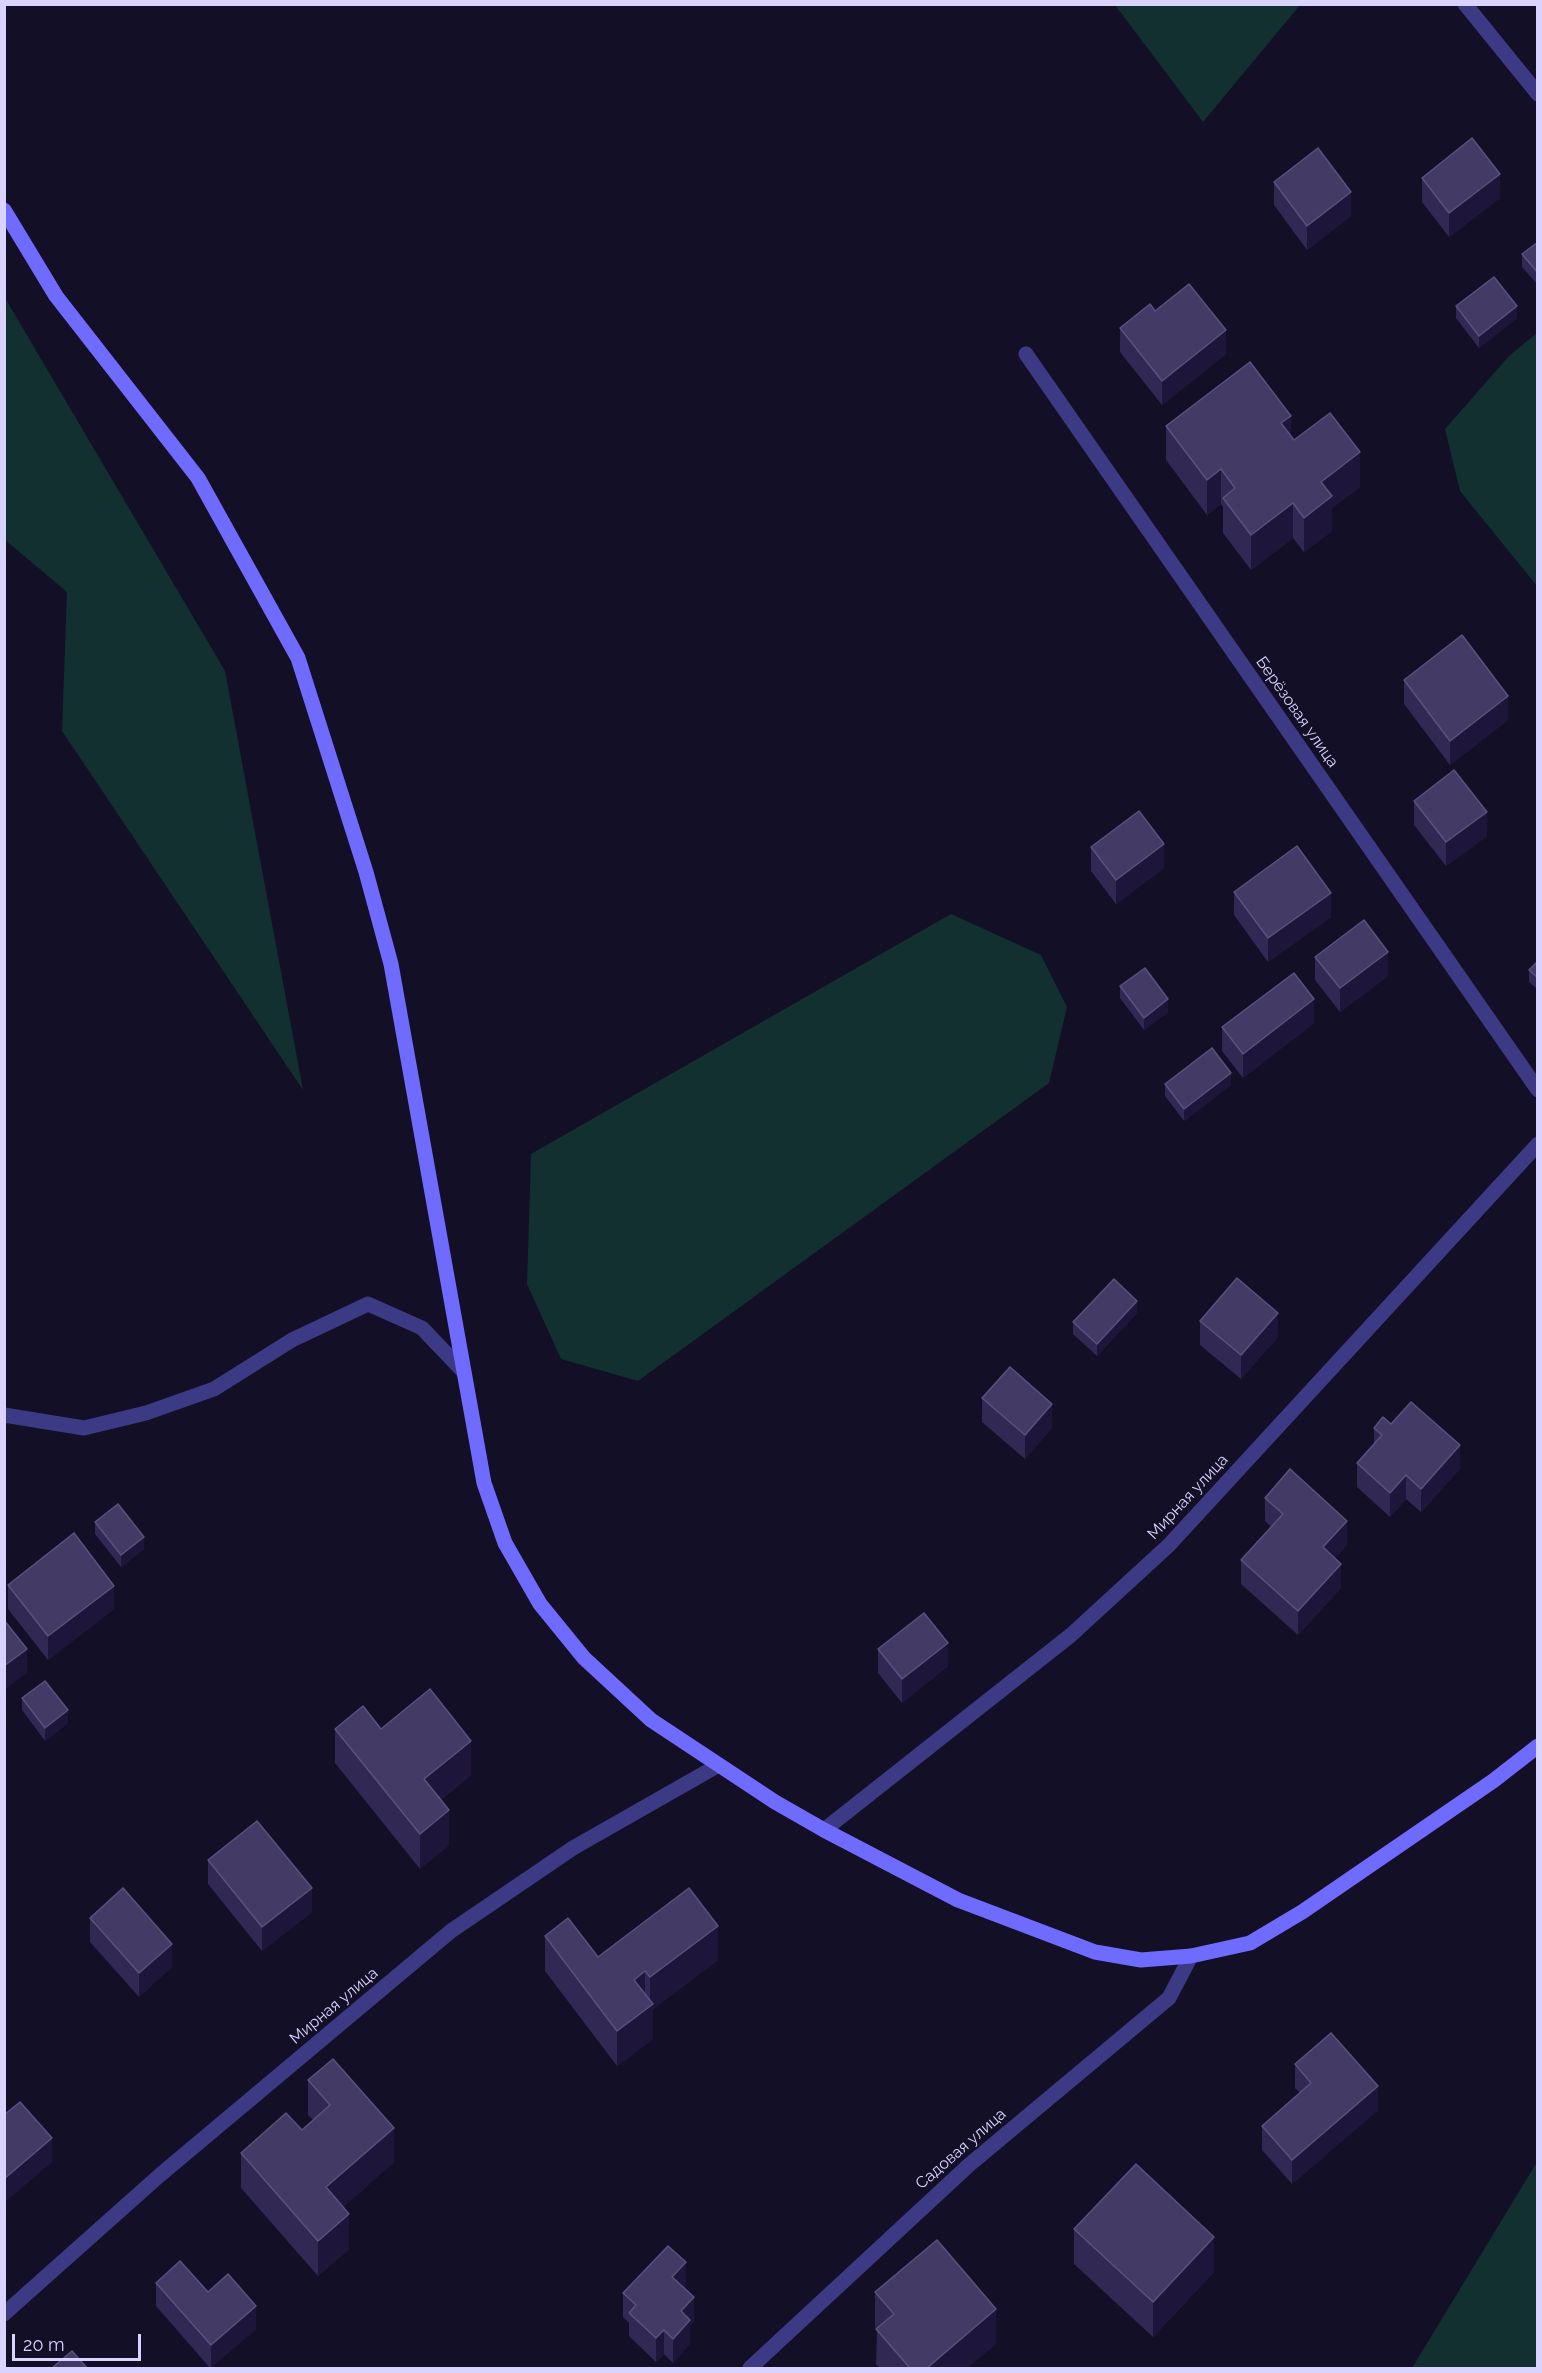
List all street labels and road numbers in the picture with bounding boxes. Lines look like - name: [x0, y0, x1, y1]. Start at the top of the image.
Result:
- street label: Берёзовая улица: [1252, 653, 1342, 771]
- street label: Мирная улица: [1144, 1451, 1232, 1543]
- street label: Мирная улица: [286, 1964, 382, 2048]
- street label: Садовая улица: [912, 2105, 1010, 2193]

